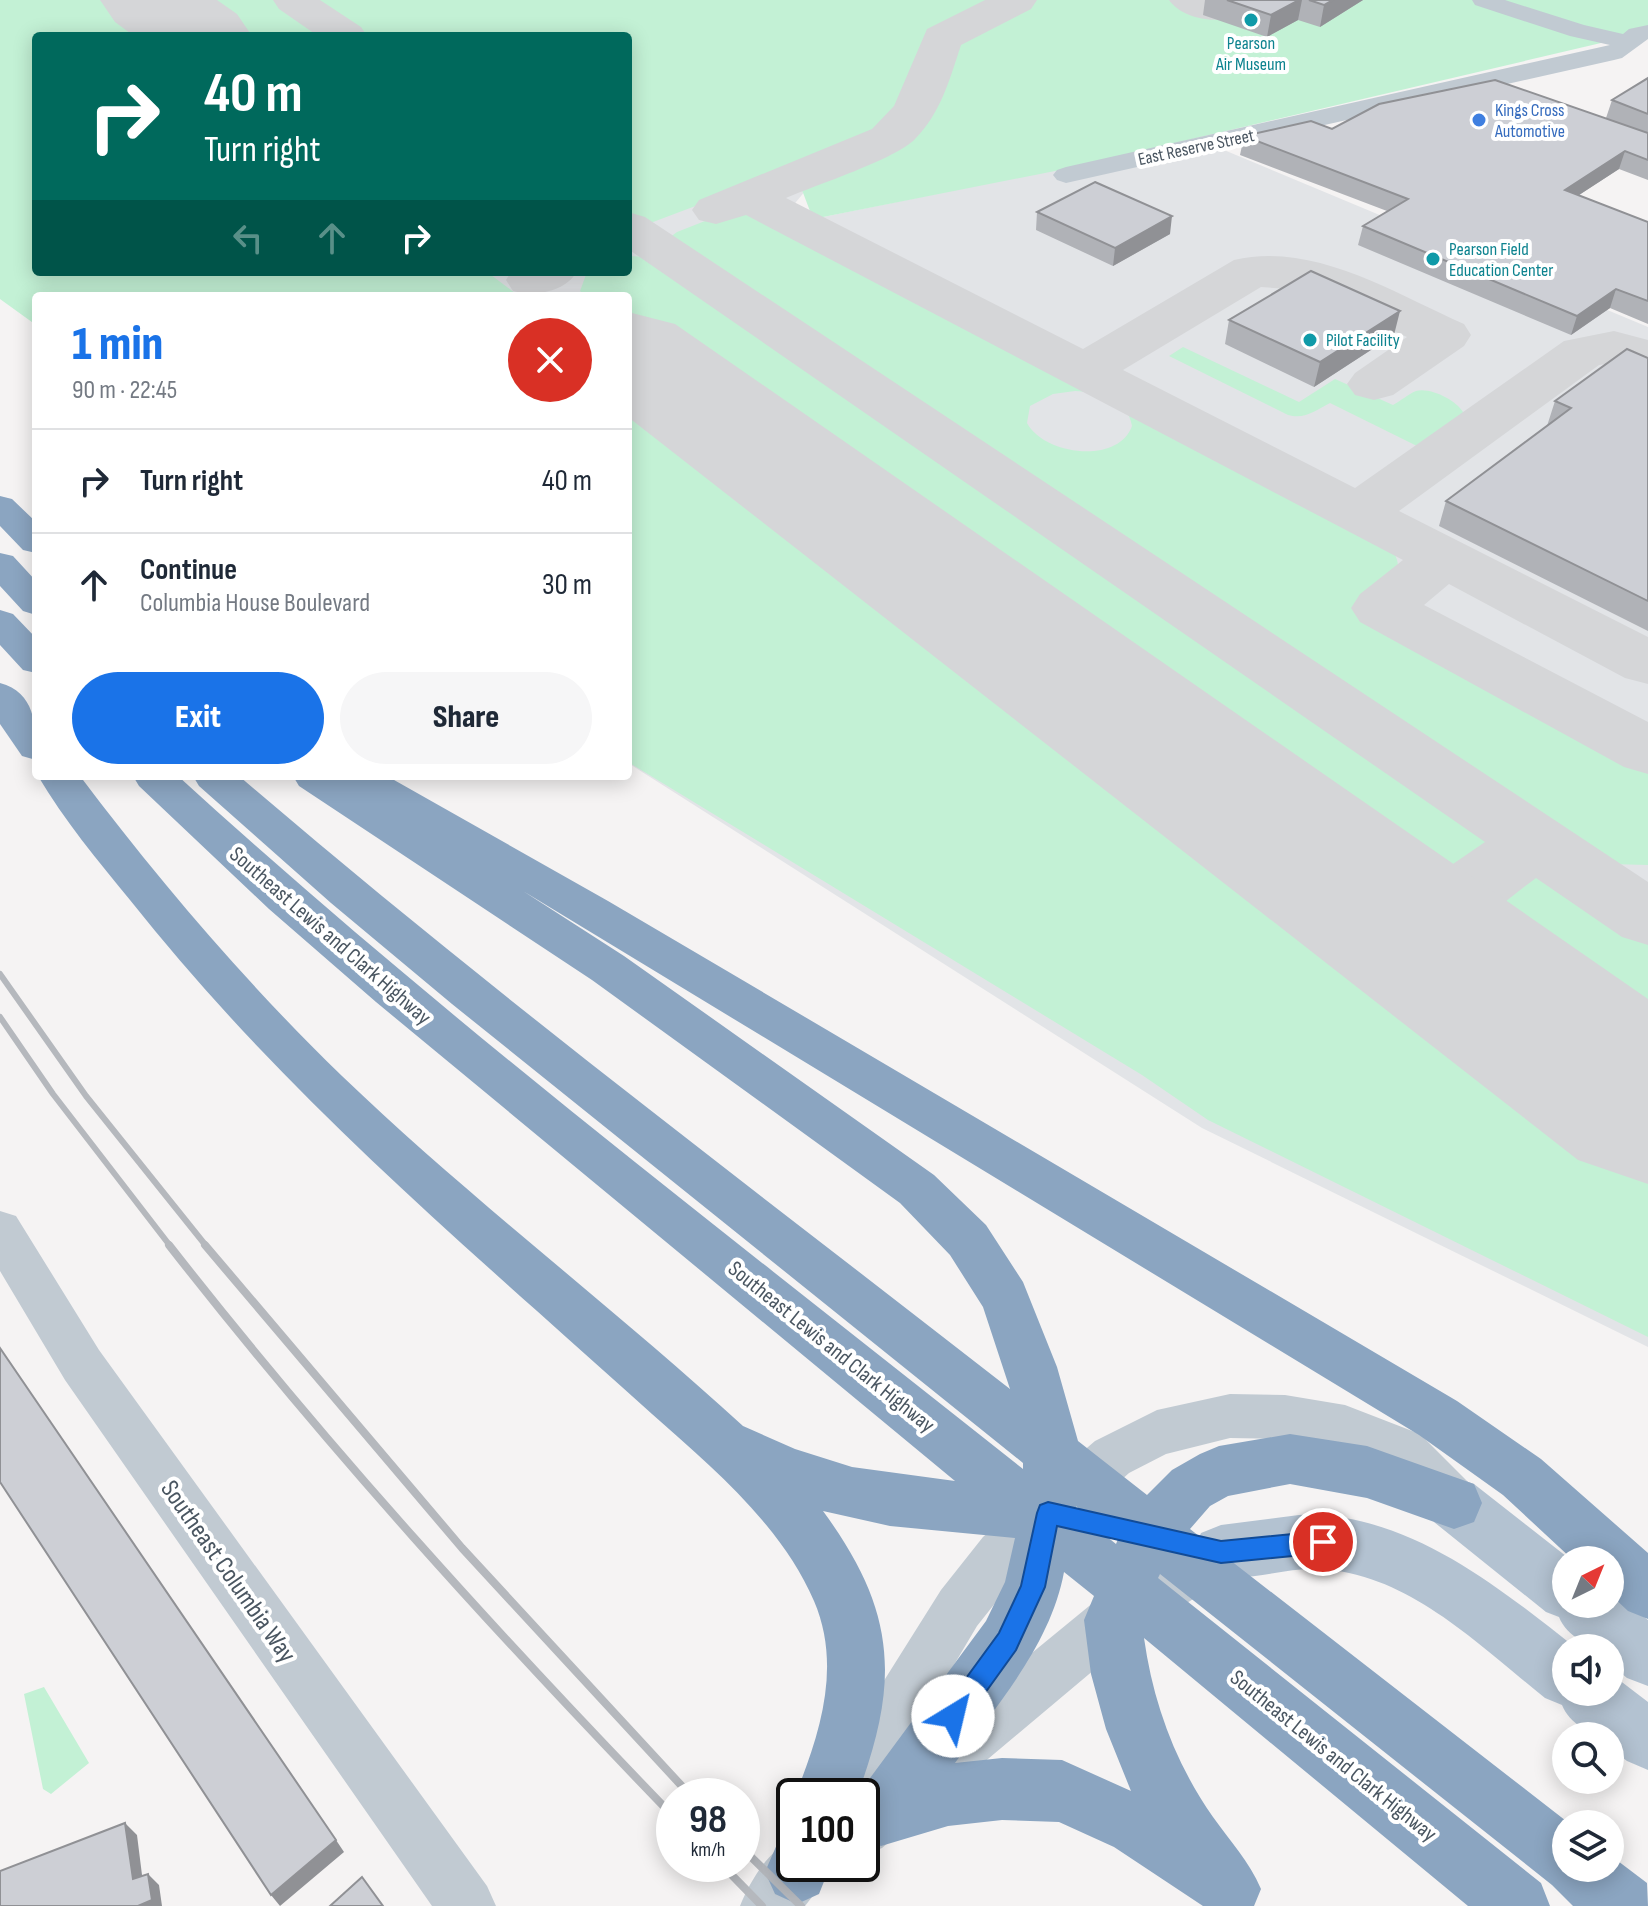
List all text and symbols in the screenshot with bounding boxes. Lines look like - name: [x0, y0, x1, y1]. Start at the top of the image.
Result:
- marker: Pearson Air Museum: [1242, 11, 1260, 29]
- place label: Pearson Air Museum: [1215, 33, 1286, 75]
- text: 40 m: [204, 61, 303, 128]
- icon: right: [72, 64, 176, 168]
- place label: Kings Cross Automotive: [1494, 100, 1565, 142]
- marker: Kings Cross Automotive: [1470, 111, 1488, 129]
- street label: East Reserve Street: [1136, 125, 1257, 170]
- text: Turn right: [204, 129, 321, 172]
- icon: left: [226, 216, 270, 260]
- icon: ahead: [310, 216, 354, 260]
- icon: right: [394, 216, 438, 260]
- place label: Pearson Field Education Center: [1449, 239, 1554, 281]
- marker: Pearson Field Education Center: [1424, 250, 1442, 268]
- text: 1 min: [72, 316, 163, 373]
- button: close: [508, 318, 592, 402]
- place label: Pilot Facility: [1326, 330, 1400, 351]
- marker: Pilot Facility: [1301, 331, 1319, 349]
- text: 90 m · 22:45: [72, 375, 177, 406]
- icon: right: [72, 459, 116, 503]
- text: Turn right: [140, 463, 243, 499]
- text: 40 m: [542, 463, 592, 499]
- text: Continue: [140, 552, 237, 588]
- icon: ahead: [72, 563, 116, 607]
- text: 30 m: [542, 567, 592, 603]
- text: Columbia House Boulevard: [140, 588, 370, 619]
- button: Exit: [72, 672, 324, 764]
- button: Share: [340, 672, 592, 764]
- street label: Southeast Lewis and Clark Highway: [224, 841, 437, 1031]
- street label: Southeast Lewis and Clark Highway: [722, 1255, 940, 1439]
- street label: Southeast Columbia Way: [153, 1475, 302, 1669]
- pin: [1289, 1508, 1357, 1576]
- icon: arrive: [1301, 1520, 1345, 1564]
- north arrow: [1552, 1546, 1624, 1618]
- map controls: [1552, 1546, 1624, 1882]
- button: sound: [1552, 1634, 1624, 1706]
- street label: Southeast Lewis and Clark Highway: [1224, 1664, 1442, 1848]
- position arrow: [911, 1674, 995, 1758]
- button: search: [1552, 1722, 1624, 1794]
- speed limit sign: 100: [776, 1778, 880, 1882]
- text: 98: [689, 1796, 727, 1844]
- button: layers: [1552, 1810, 1624, 1882]
- text: km/h: [691, 1838, 725, 1862]

